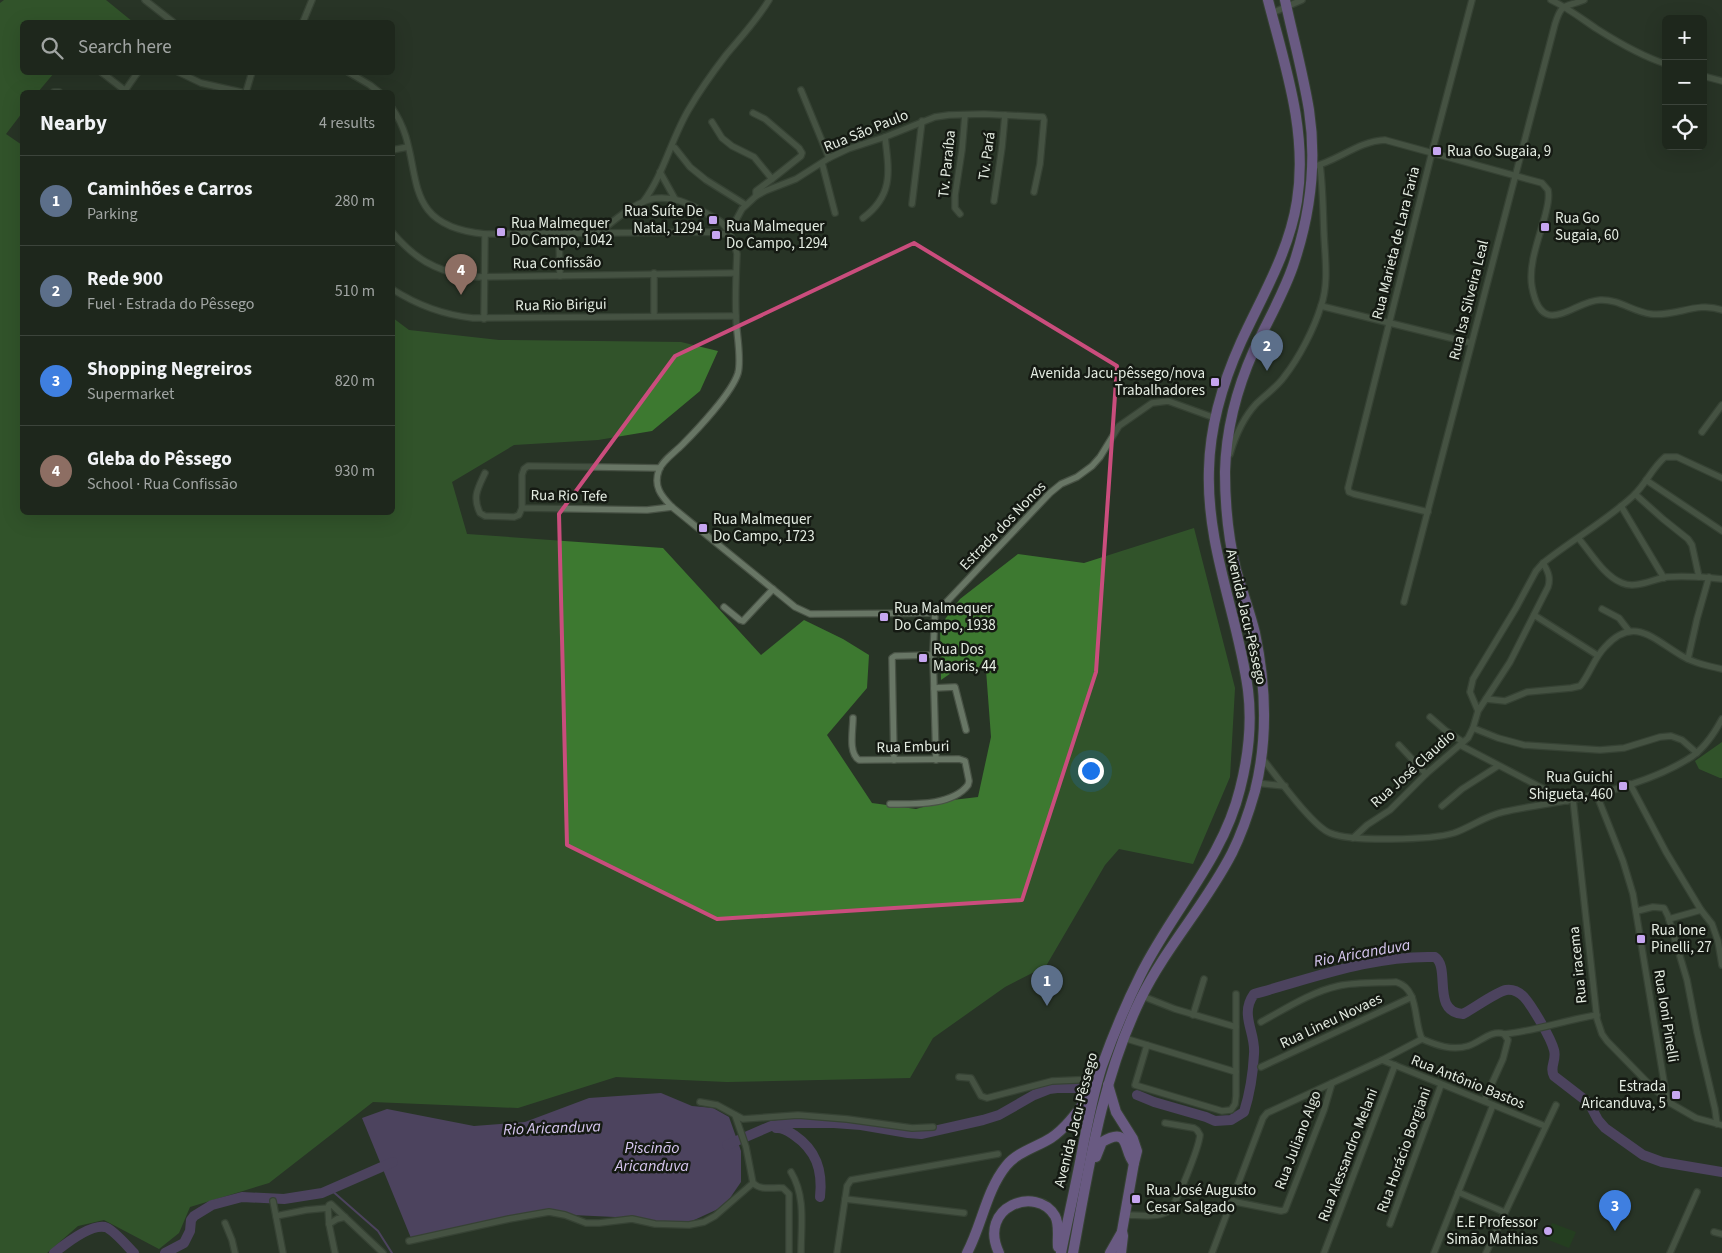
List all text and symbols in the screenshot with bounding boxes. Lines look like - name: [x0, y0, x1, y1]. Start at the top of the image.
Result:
- map controls: [1662, 15, 1707, 150]
- button: +: [1662, 15, 1707, 60]
- search box: [20, 20, 395, 75]
- icon: search: [38, 34, 66, 62]
- text: Search here: [78, 34, 172, 61]
- button: −: [1662, 60, 1707, 105]
- street label: Rua São Paulo: [821, 105, 911, 157]
- button: locate: [1662, 105, 1707, 150]
- text: Nearby: [40, 108, 107, 138]
- text: 4 results: [319, 112, 375, 134]
- street label: Tv. Paraíba: [933, 129, 961, 199]
- street label: Tv. Pará: [973, 130, 1001, 182]
- place label: Rua Go Sugaia, 9: [1447, 141, 1551, 162]
- marker: Rua Go Sugaia, 9: [1431, 145, 1443, 157]
- street label: Rua Marieta de Lara Faria: [1367, 164, 1425, 322]
- text: Caminhões e Carros: [87, 176, 252, 203]
- text: 1: [52, 190, 60, 212]
- text: 280 m: [335, 190, 375, 212]
- place label: Rua Suíte De Natal, 1294: [624, 201, 704, 239]
- text: Parking: [87, 203, 138, 225]
- place label: Rua Go Sugaia, 60: [1555, 208, 1619, 246]
- place label: Rua Malmequer Do Campo, 1042: [511, 213, 613, 251]
- marker: Rua Suíte De Natal, 1294: [707, 214, 719, 226]
- place label: Rua Malmequer Do Campo, 1294: [726, 216, 828, 254]
- marker: Rua Go Sugaia, 60: [1539, 221, 1551, 233]
- marker: Rua Malmequer Do Campo, 1042: [495, 226, 507, 238]
- marker: Rua Malmequer Do Campo, 1294: [710, 229, 722, 241]
- street label: Rua Isa Silveira Leal: [1444, 238, 1494, 362]
- street label: Rua Confissão: [513, 252, 601, 274]
- pin: 4: [445, 254, 477, 295]
- text: Rede 900: [87, 266, 163, 293]
- text: 2: [52, 280, 60, 302]
- text: 510 m: [335, 280, 375, 302]
- text: Fuel · Estrada do Pêssego: [87, 293, 254, 315]
- street label: Rua Rio Birigui: [515, 294, 607, 316]
- pin: 2: [1251, 330, 1283, 371]
- text: Shopping Negreiros: [87, 356, 252, 383]
- place label: Avenida Jacu-pêssego/nova Trabalhadores: [1030, 363, 1205, 401]
- text: 3: [52, 370, 60, 392]
- text: 820 m: [335, 370, 375, 392]
- marker: Avenida Jacu-pêssego/nova Trabalhadores: [1209, 376, 1221, 388]
- text: Supermarket: [87, 383, 174, 405]
- text: Gleba do Pêssego: [87, 446, 232, 473]
- text: 4: [52, 460, 60, 482]
- text: 930 m: [335, 460, 375, 482]
- text: School · Rua Confissão: [87, 473, 238, 495]
- street label: Estrada dos Nonos: [955, 477, 1051, 575]
- street label: Rua Rio Tefe: [530, 485, 608, 507]
- place label: Rua Malmequer Do Campo, 1723: [713, 509, 815, 547]
- marker: Rua Malmequer Do Campo, 1723: [697, 522, 709, 534]
- street label: Avenida Jacu-Pêssego: [1220, 547, 1272, 687]
- place label: Rua Malmequer Do Campo, 1938: [894, 598, 996, 636]
- marker: Rua Malmequer Do Campo, 1938: [878, 611, 890, 623]
- place label: Rua Dos Maoris, 44: [933, 639, 997, 677]
- marker: Rua Dos Maoris, 44: [917, 652, 929, 664]
- street label: Rua José Claudio: [1366, 725, 1460, 813]
- street label: Rua Emburi: [876, 736, 950, 758]
- your location: [1078, 758, 1104, 784]
- place label: Rua Guichi Shigueta, 460: [1529, 767, 1613, 805]
- marker: Rua Guichi Shigueta, 460: [1617, 780, 1629, 792]
- place label: Rua Ione Pinelli, 27: [1651, 920, 1712, 958]
- street label: Rua iracema: [1564, 925, 1592, 1005]
- marker: Rua Ione Pinelli, 27: [1635, 933, 1647, 945]
- water label: Rio Aricanduva: [1312, 934, 1413, 972]
- pin: 1: [1031, 965, 1063, 1006]
- street label: Rua Ioni Pinelli: [1648, 968, 1684, 1064]
- street label: Rua Lineu Novaes: [1276, 988, 1386, 1054]
- street label: Avenida Jacu-Pêssego: [1049, 1050, 1103, 1190]
- street label: Rua Antônio Bastos: [1408, 1050, 1528, 1114]
- place label: Estrada Aricanduva, 5: [1582, 1076, 1666, 1114]
- street label: Rua Horácio Borgiani: [1372, 1084, 1436, 1216]
- street label: Rua Alessandro Melani: [1313, 1085, 1383, 1225]
- street label: Rua Juliano Algo: [1269, 1087, 1327, 1193]
- marker: Estrada Aricanduva, 5: [1670, 1089, 1682, 1101]
- water label: Rio Aricanduva: [503, 1115, 602, 1141]
- water label: Piscinão Aricanduva: [614, 1137, 689, 1177]
- place label: Rua José Augusto Cesar Salgado: [1146, 1180, 1256, 1218]
- pin: 3: [1599, 1190, 1631, 1231]
- marker: Rua José Augusto Cesar Salgado: [1130, 1193, 1142, 1205]
- place label: E.E Professor Simão Mathias: [1446, 1212, 1539, 1250]
- marker: E.E Professor Simão Mathias: [1542, 1225, 1554, 1237]

